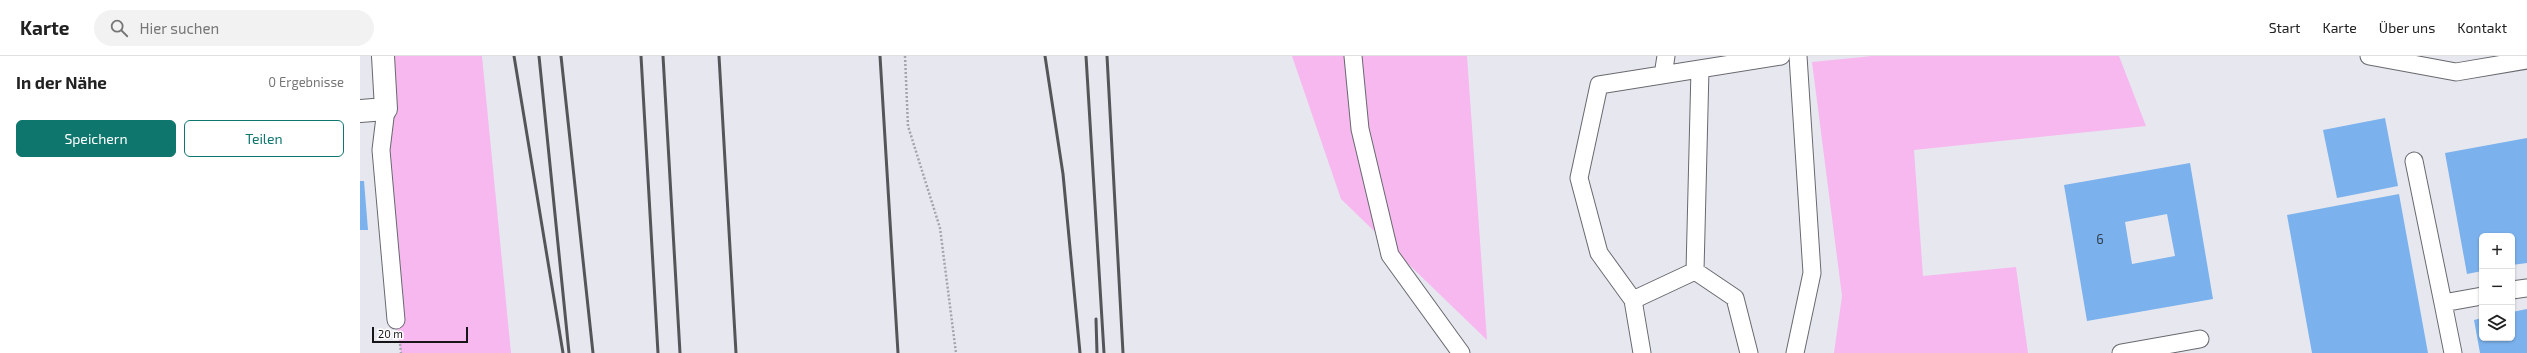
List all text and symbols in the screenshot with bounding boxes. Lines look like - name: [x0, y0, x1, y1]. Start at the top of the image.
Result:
- search box: [94, 10, 374, 46]
- text: Karte: [20, 16, 70, 39]
- icon: search: [108, 17, 130, 39]
- text: Hier suchen: [140, 19, 219, 37]
- text: Start: [2269, 19, 2300, 36]
- text: Karte: [2322, 19, 2357, 36]
- text: Über uns: [2379, 19, 2435, 36]
- text: Kontakt: [2457, 19, 2507, 36]
- text: In der Nähe: [16, 72, 107, 92]
- text: 0 Ergebnisse: [268, 74, 344, 90]
- button: Speichern: [16, 120, 176, 157]
- button: Teilen: [184, 120, 344, 157]
- house number: 6: [2096, 231, 2104, 247]
- map controls: [2479, 233, 2515, 341]
- button: +: [2479, 233, 2515, 269]
- button: −: [2479, 269, 2515, 305]
- button: layers: [2479, 305, 2515, 341]
- scale bar: [372, 325, 468, 344]
- text: 20 m: [378, 327, 403, 340]

